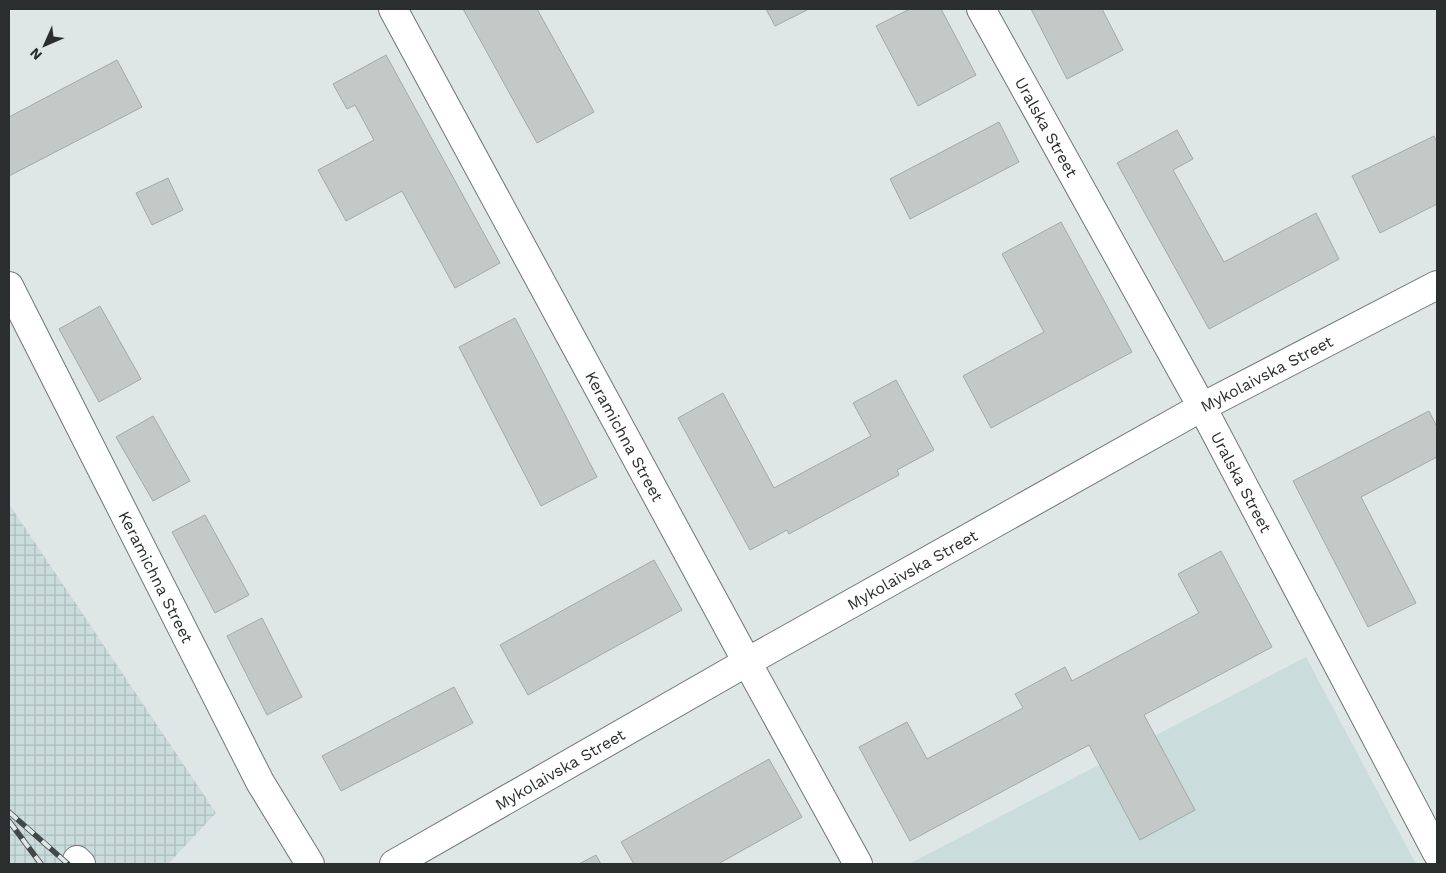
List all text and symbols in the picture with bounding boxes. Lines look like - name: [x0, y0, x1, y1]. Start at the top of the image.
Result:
- north arrow: [20, 20, 70, 70]
- text: N: [26, 45, 45, 64]
- street label: Uralska Street: [1011, 74, 1082, 181]
- street label: Mykolaivska Street: [1197, 332, 1336, 416]
- street label: Keramichna Street: [581, 368, 667, 505]
- street label: Uralska Street: [1207, 429, 1276, 536]
- street label: Keramichna Street: [115, 508, 197, 646]
- street label: Mykolaivska Street: [844, 526, 981, 614]
- street label: Mykolaivska Street: [492, 725, 629, 814]

